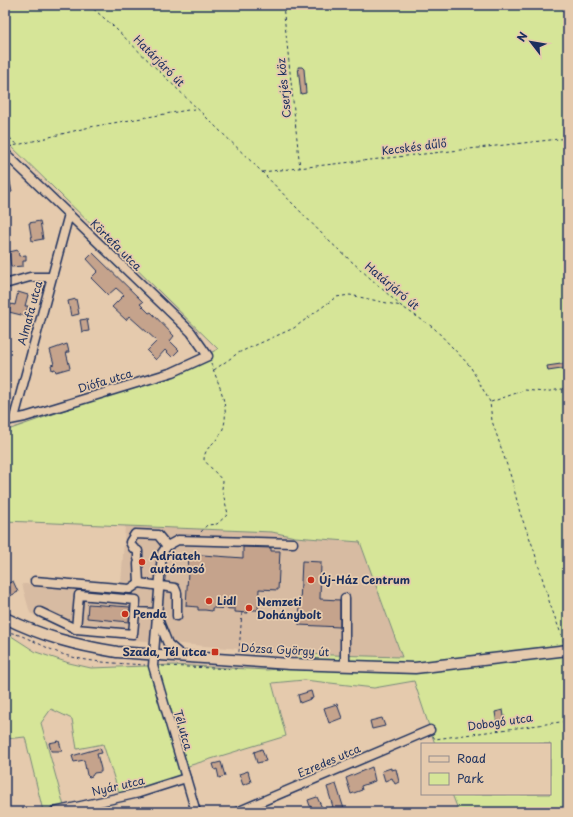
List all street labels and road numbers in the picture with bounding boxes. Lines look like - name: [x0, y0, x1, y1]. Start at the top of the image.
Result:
- street label: Határjáró út: [130, 31, 189, 91]
- street label: Cserjés köz: [272, 57, 295, 119]
- street label: Kecskés dűlő: [380, 134, 447, 159]
- street label: Körtefa utca: [87, 215, 146, 274]
- street label: Határjáró út: [361, 258, 424, 314]
- street label: Almafa utca: [13, 279, 46, 347]
- street label: Diófa utca: [76, 364, 134, 397]
- street label: Dózsa György út: [240, 639, 330, 660]
- street label: Tél utca: [170, 708, 197, 752]
- street label: Dobogó utca: [466, 709, 534, 734]
- street label: Ezredes utca: [295, 740, 363, 781]
- street label: Nyár utca: [90, 771, 146, 800]

